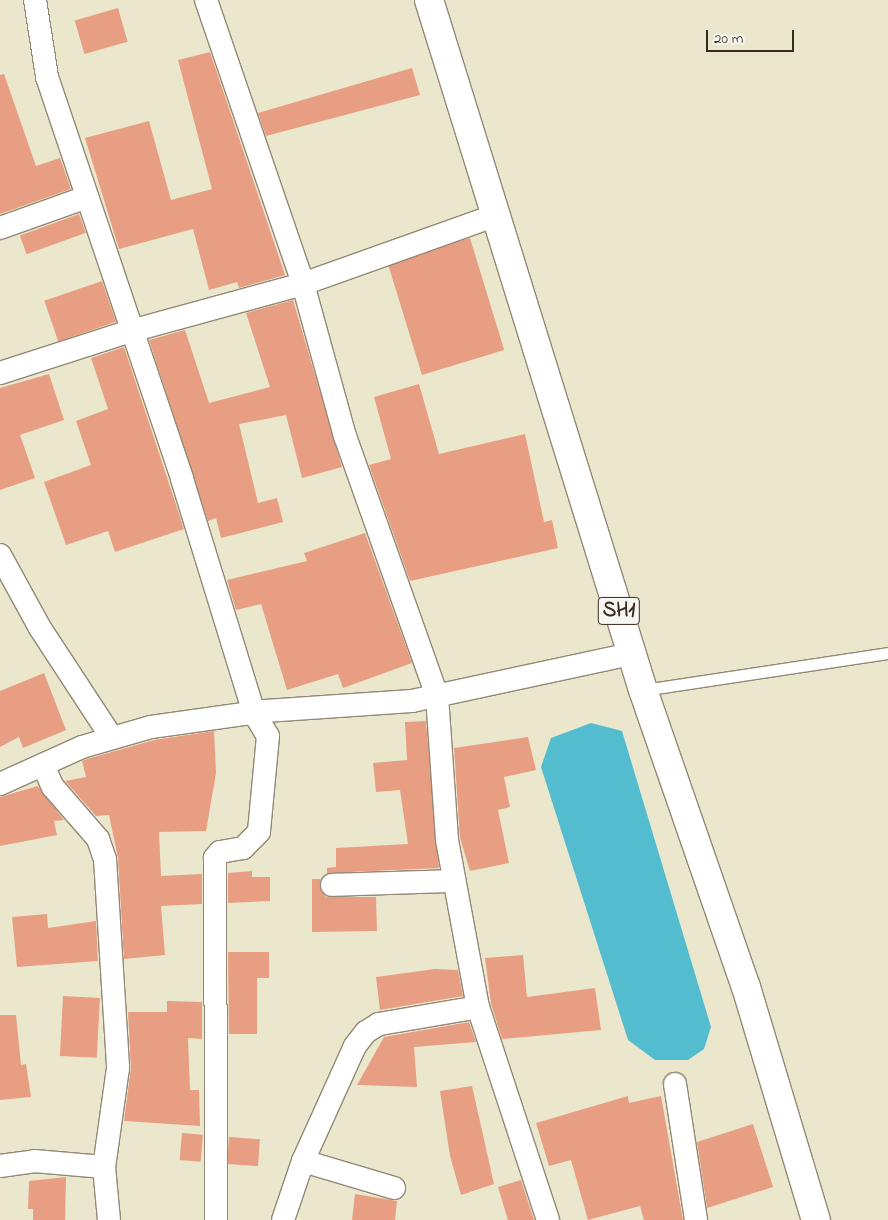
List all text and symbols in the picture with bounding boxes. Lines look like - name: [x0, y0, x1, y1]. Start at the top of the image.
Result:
- scale bar: [708, 20, 796, 52]
- text: 20 m: [714, 28, 743, 50]
- road number: SH1: [598, 592, 640, 630]

